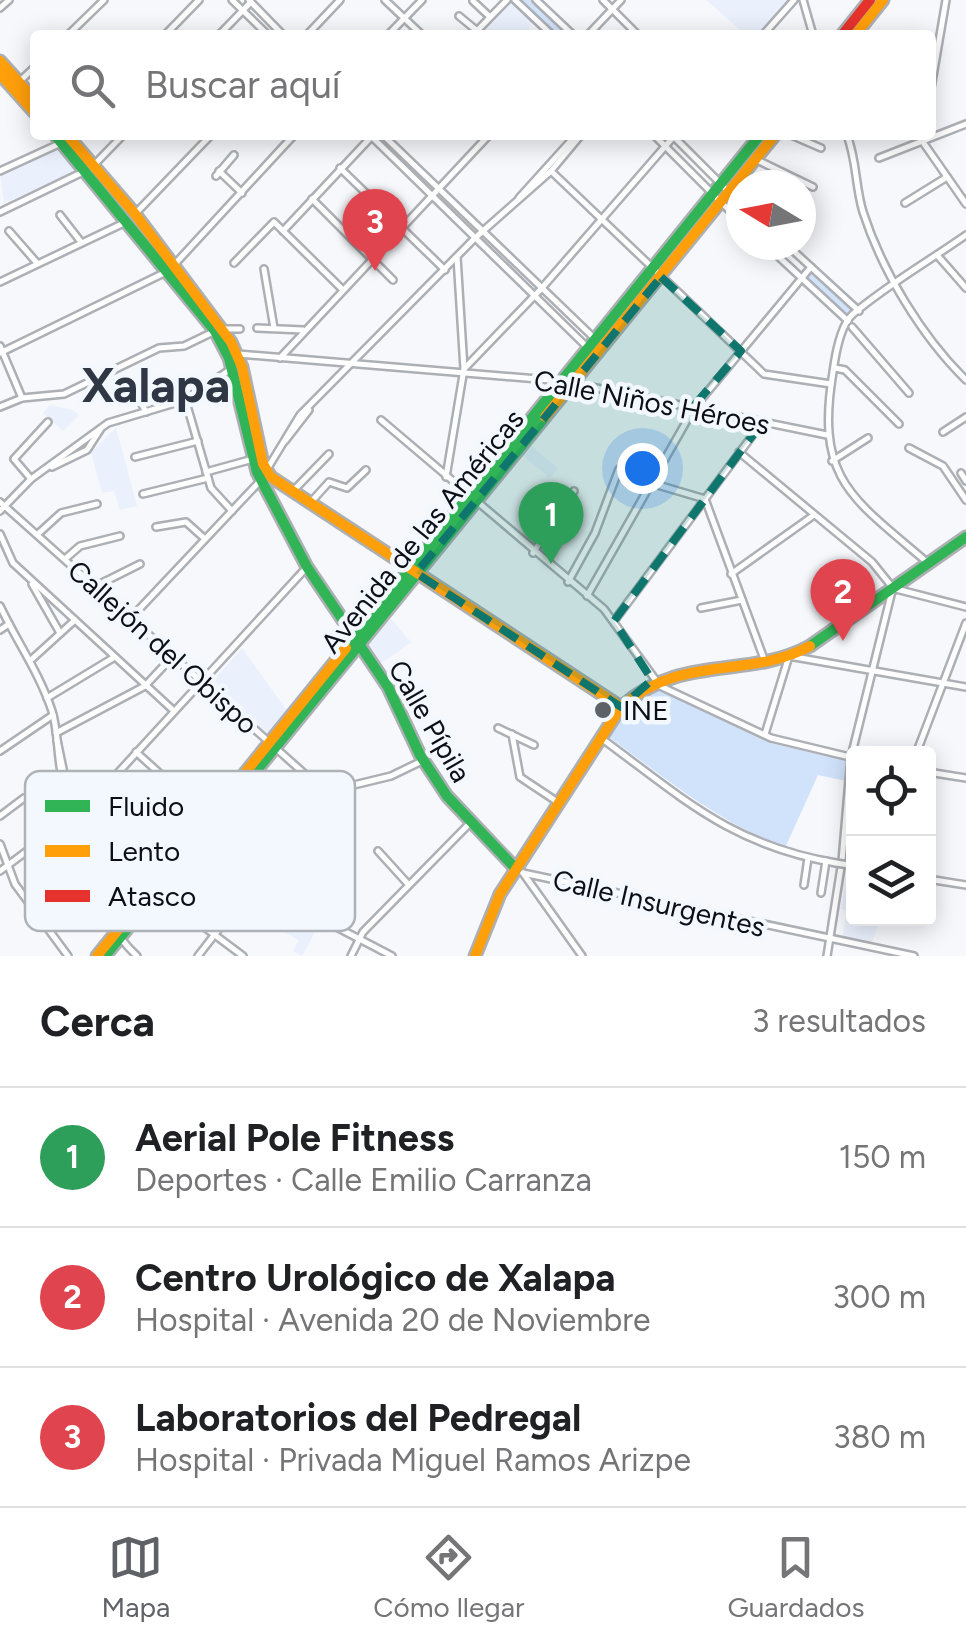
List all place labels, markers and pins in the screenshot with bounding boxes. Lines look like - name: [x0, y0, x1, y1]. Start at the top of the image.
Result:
- pin: 3: [342, 188, 408, 271]
- pin: 1: [518, 482, 584, 564]
- pin: 2: [810, 558, 876, 641]
- place label: INE: [623, 693, 669, 727]
- marker: INE: [592, 699, 614, 721]

